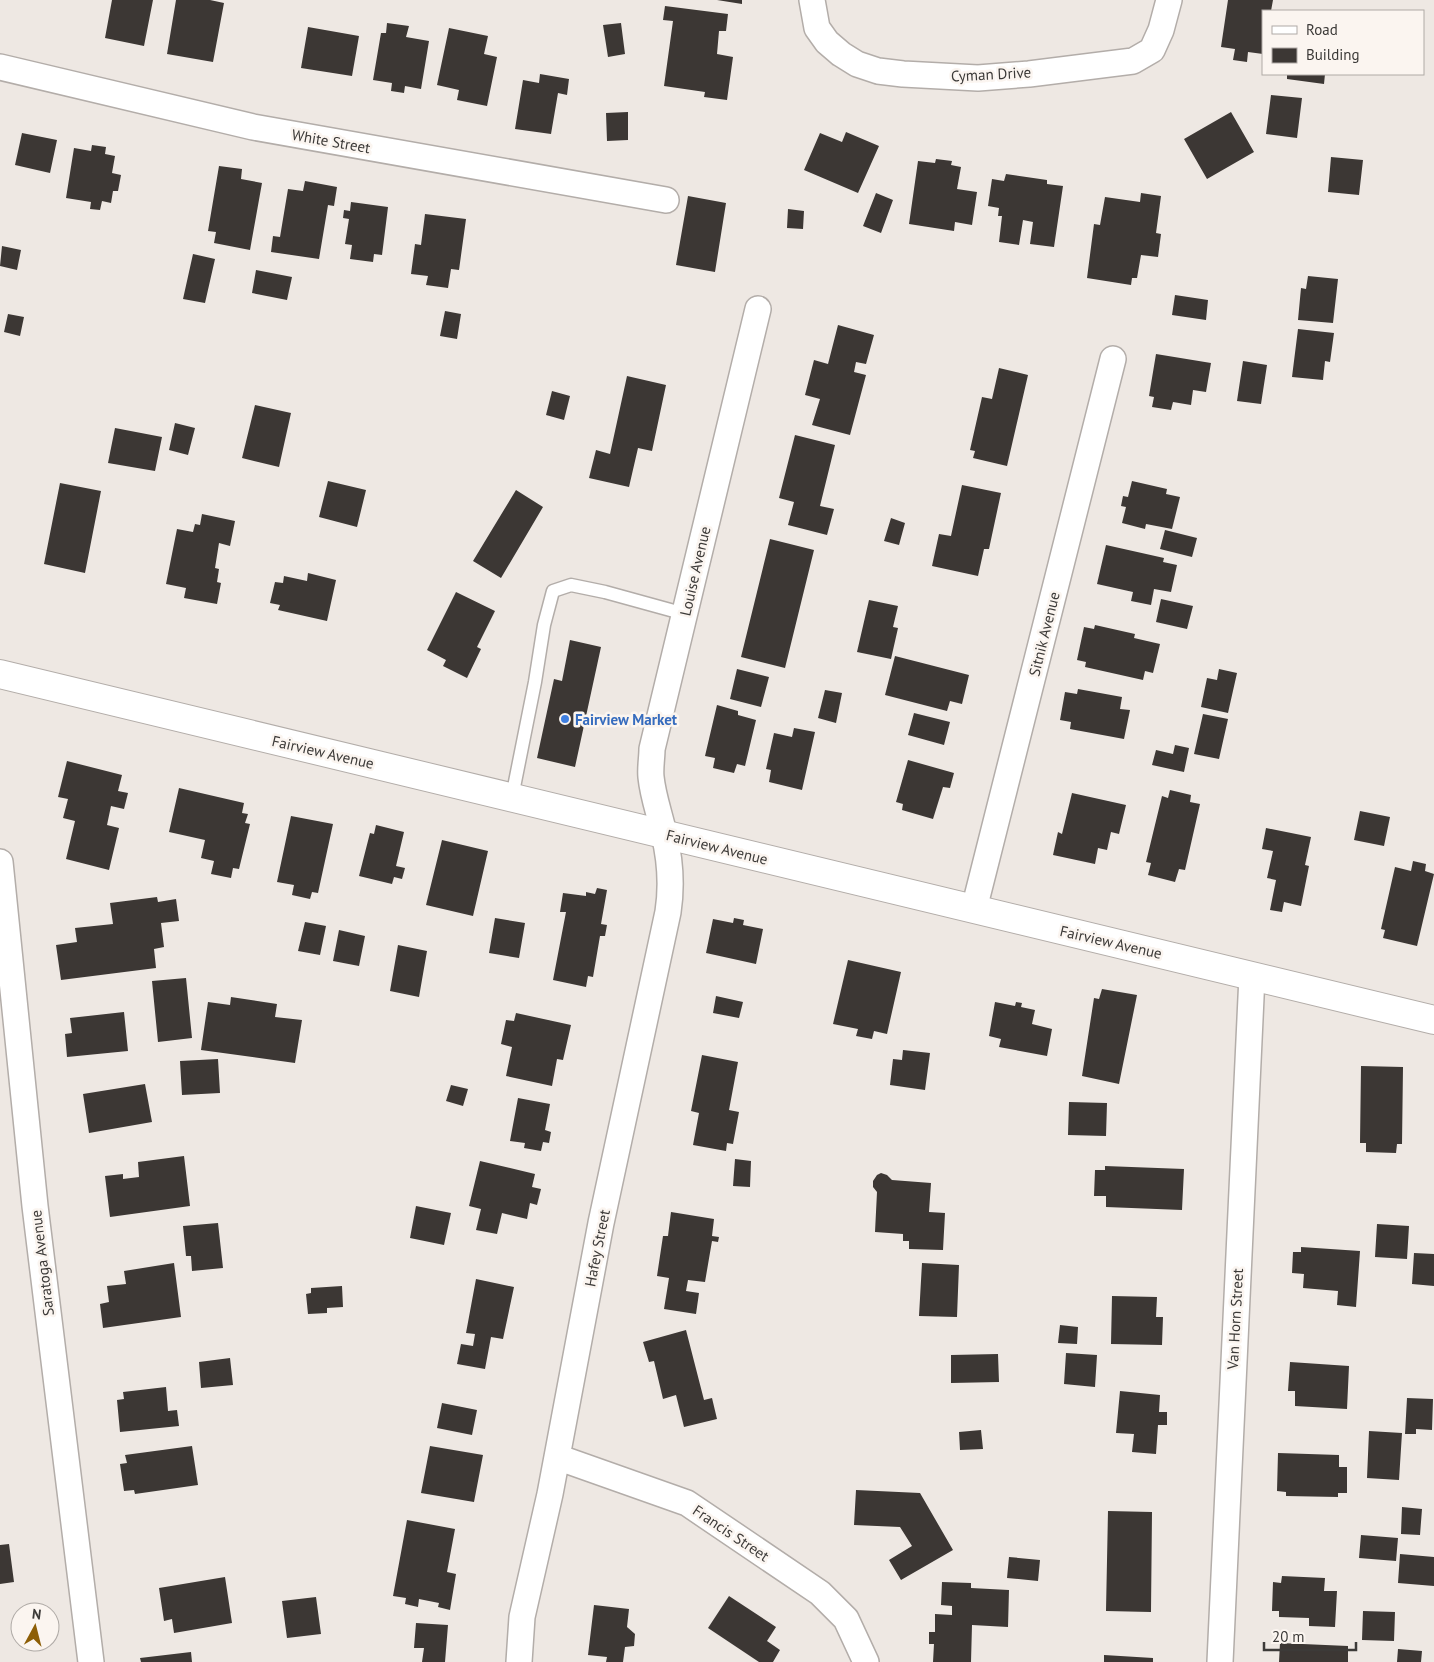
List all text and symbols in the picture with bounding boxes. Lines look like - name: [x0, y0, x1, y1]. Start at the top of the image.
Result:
- legend: [1262, 10, 1424, 75]
- text: Road: [1306, 20, 1338, 39]
- text: Building: [1306, 45, 1360, 64]
- street label: Cyman Drive: [950, 62, 1032, 86]
- street label: White Street: [290, 125, 372, 157]
- street label: Louise Avenue: [675, 524, 715, 618]
- street label: Sitnik Avenue: [1024, 590, 1064, 678]
- place label: Fairview Market: [575, 710, 678, 729]
- marker: Fairview Market: [559, 713, 571, 725]
- street label: Fairview Avenue: [270, 731, 376, 773]
- street label: Fairview Avenue: [664, 825, 770, 869]
- street label: Fairview Avenue: [1058, 921, 1164, 963]
- street label: Hafey Street: [580, 1208, 614, 1288]
- street label: Saratoga Avenue: [26, 1209, 58, 1317]
- street label: Van Horn Street: [1223, 1268, 1247, 1371]
- street label: Francis Street: [689, 1501, 773, 1565]
- north arrow: [10, 1602, 60, 1652]
- text: N: [31, 1605, 42, 1624]
- scale bar: [1264, 1620, 1356, 1652]
- text: 20 m: [1272, 1627, 1305, 1646]

